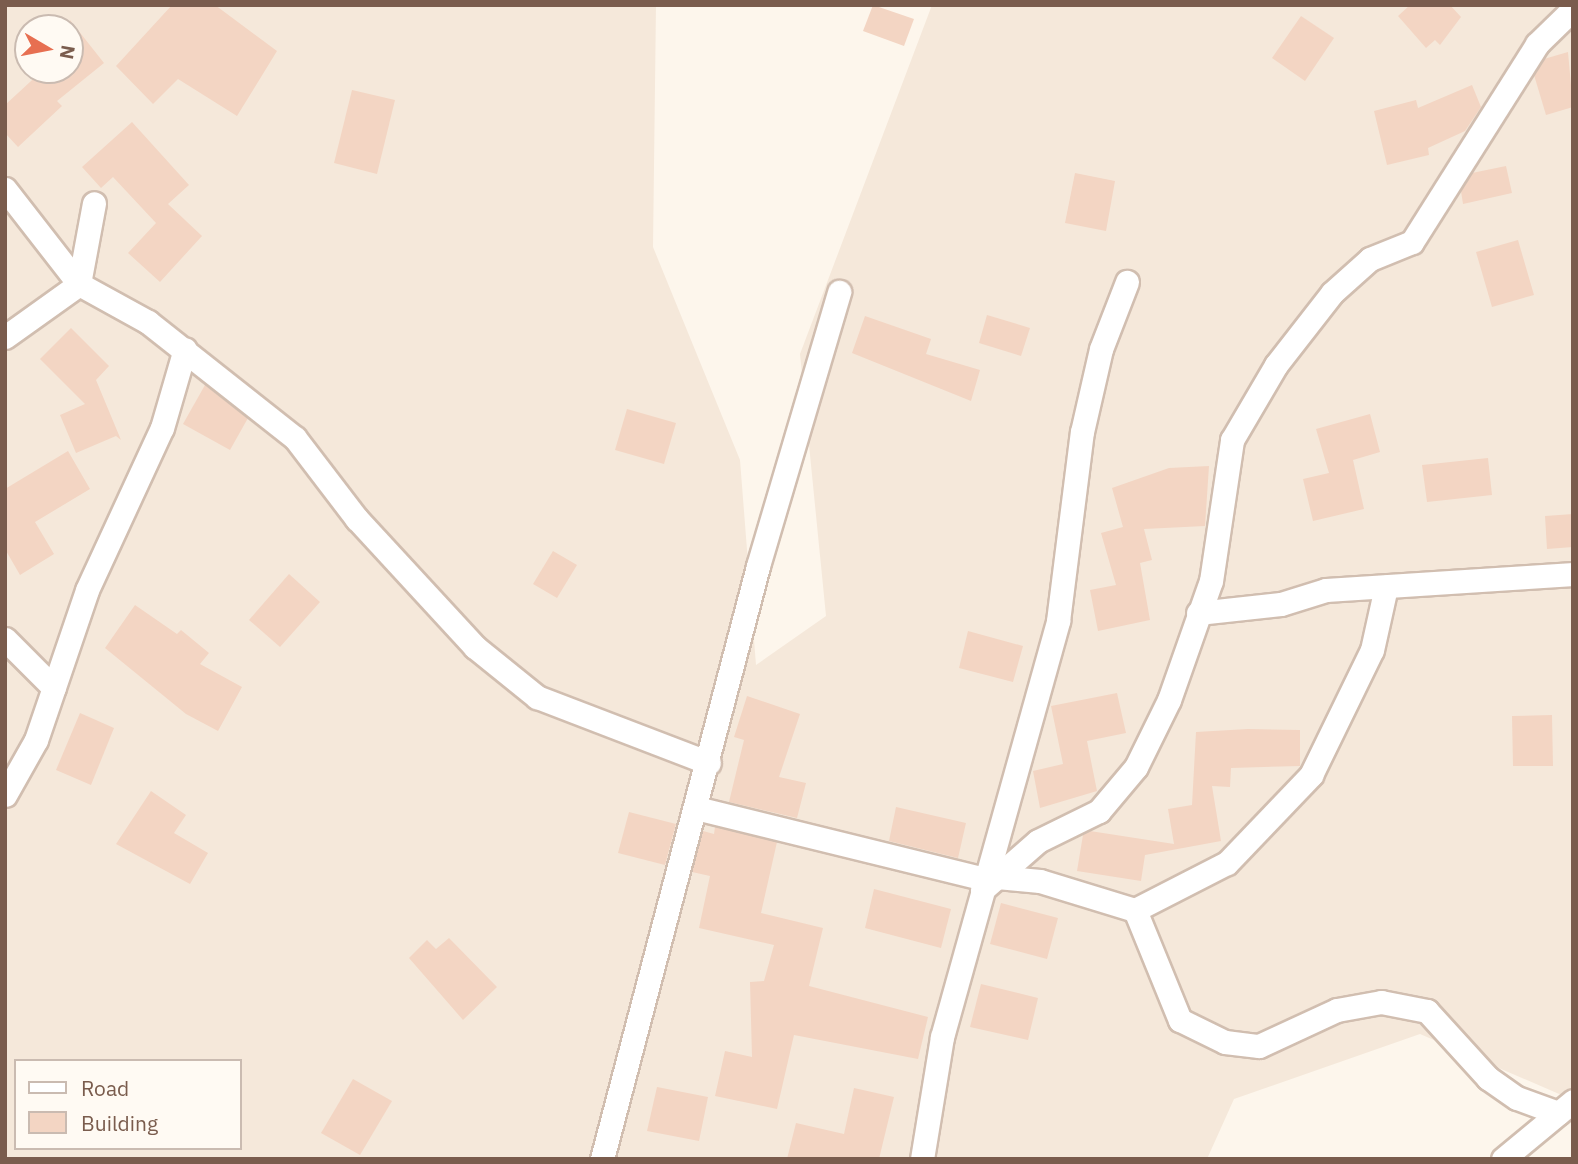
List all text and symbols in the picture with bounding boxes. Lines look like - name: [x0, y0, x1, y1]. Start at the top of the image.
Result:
- north arrow: [14, 14, 84, 84]
- text: N: [55, 43, 81, 61]
- legend: [14, 1059, 242, 1150]
- text: Road: [81, 1074, 129, 1102]
- text: Building: [81, 1109, 158, 1137]

